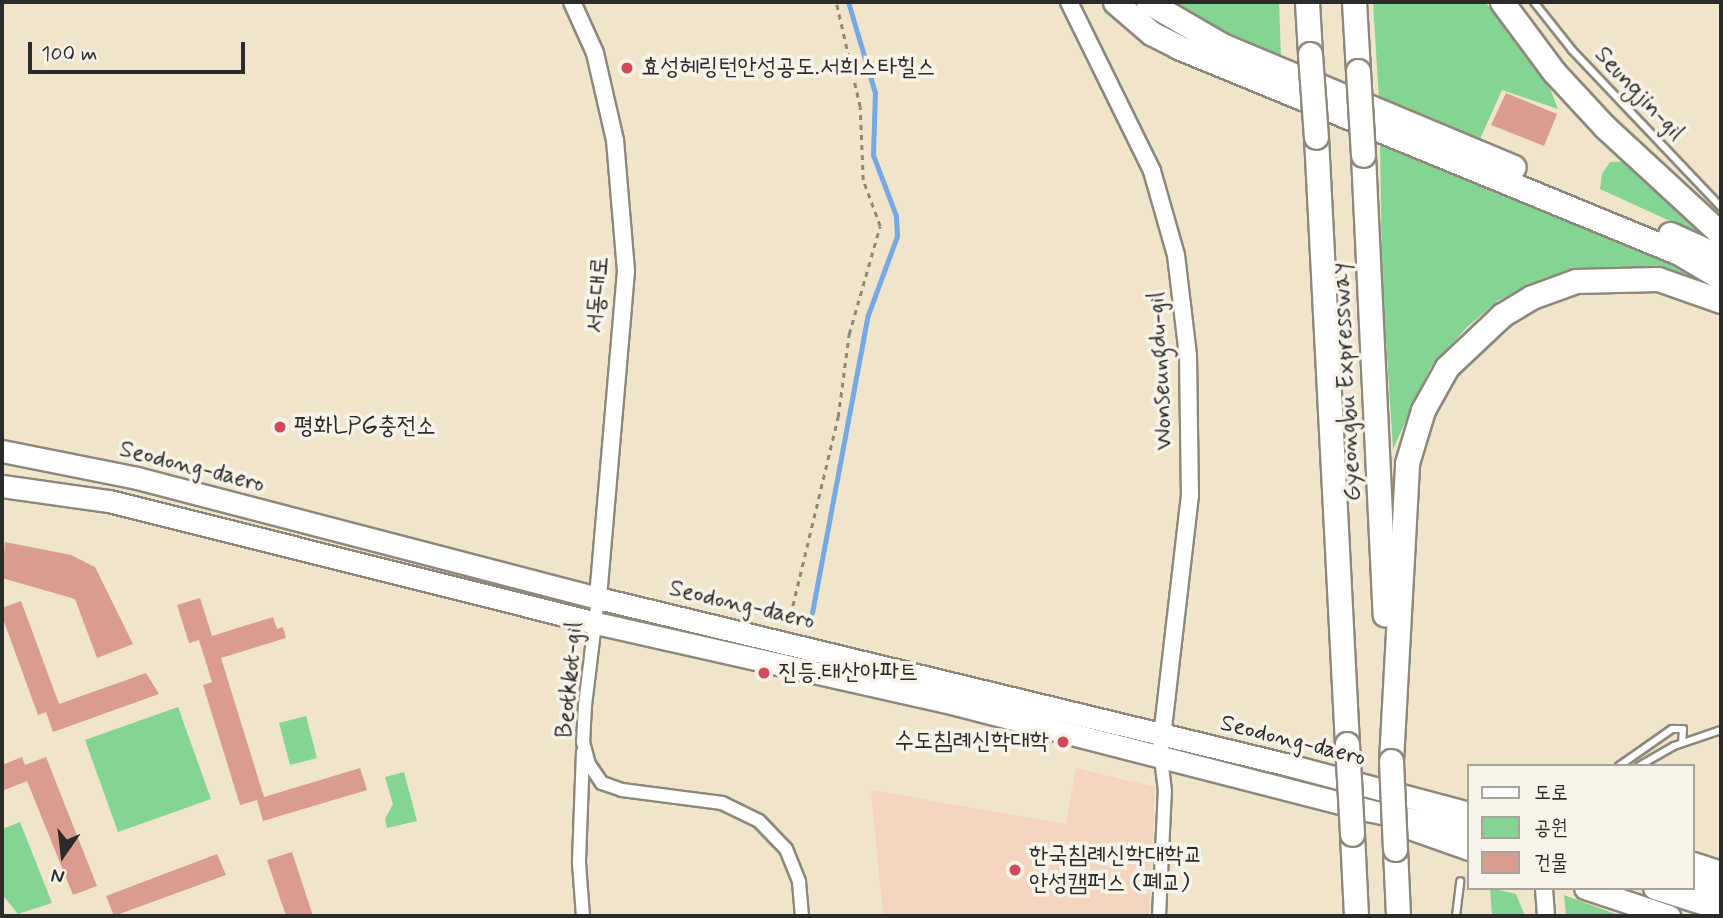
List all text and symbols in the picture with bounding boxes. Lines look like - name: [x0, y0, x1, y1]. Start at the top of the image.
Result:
- scale bar: [32, 28, 248, 72]
- text: 100 m: [41, 40, 97, 68]
- street label: Seungjin-gil: [1588, 41, 1690, 147]
- place label: 효성헤링턴안성공도.서희스타힐스: [641, 54, 936, 82]
- marker: 효성헤링턴안성공도.서희스타힐스: [619, 60, 635, 76]
- street label: 서동대로: [581, 255, 615, 335]
- street label: Gyeongbu Expressway: [1326, 262, 1368, 502]
- street label: Wonseungdu-gil: [1142, 291, 1180, 451]
- place label: 평화LPG충전소: [294, 413, 436, 441]
- marker: 평화LPG충전소: [272, 419, 288, 435]
- street label: Seodong-daero: [116, 435, 268, 499]
- street label: Seodong-daero: [666, 574, 818, 636]
- street label: Beotkkot-gil: [551, 621, 589, 739]
- place label: 진등.태산아파트: [778, 659, 918, 687]
- marker: 진등.태산아파트: [756, 665, 772, 681]
- street label: Seodong-daero: [1217, 709, 1369, 773]
- place label: 수도침례신학대학: [894, 728, 1049, 756]
- marker: 수도침례신학대학: [1055, 734, 1071, 750]
- legend: [1468, 764, 1695, 890]
- text: 도로: [1534, 779, 1568, 807]
- text: 공원: [1534, 814, 1568, 842]
- north arrow: [28, 820, 98, 890]
- place label: 한국침례신학대학교 안성캠퍼스 (폐교): [1029, 842, 1203, 898]
- text: 건물: [1534, 849, 1568, 877]
- text: N: [49, 862, 67, 890]
- marker: 한국침례신학대학교 안성캠퍼스 (폐교): [1007, 862, 1023, 878]

